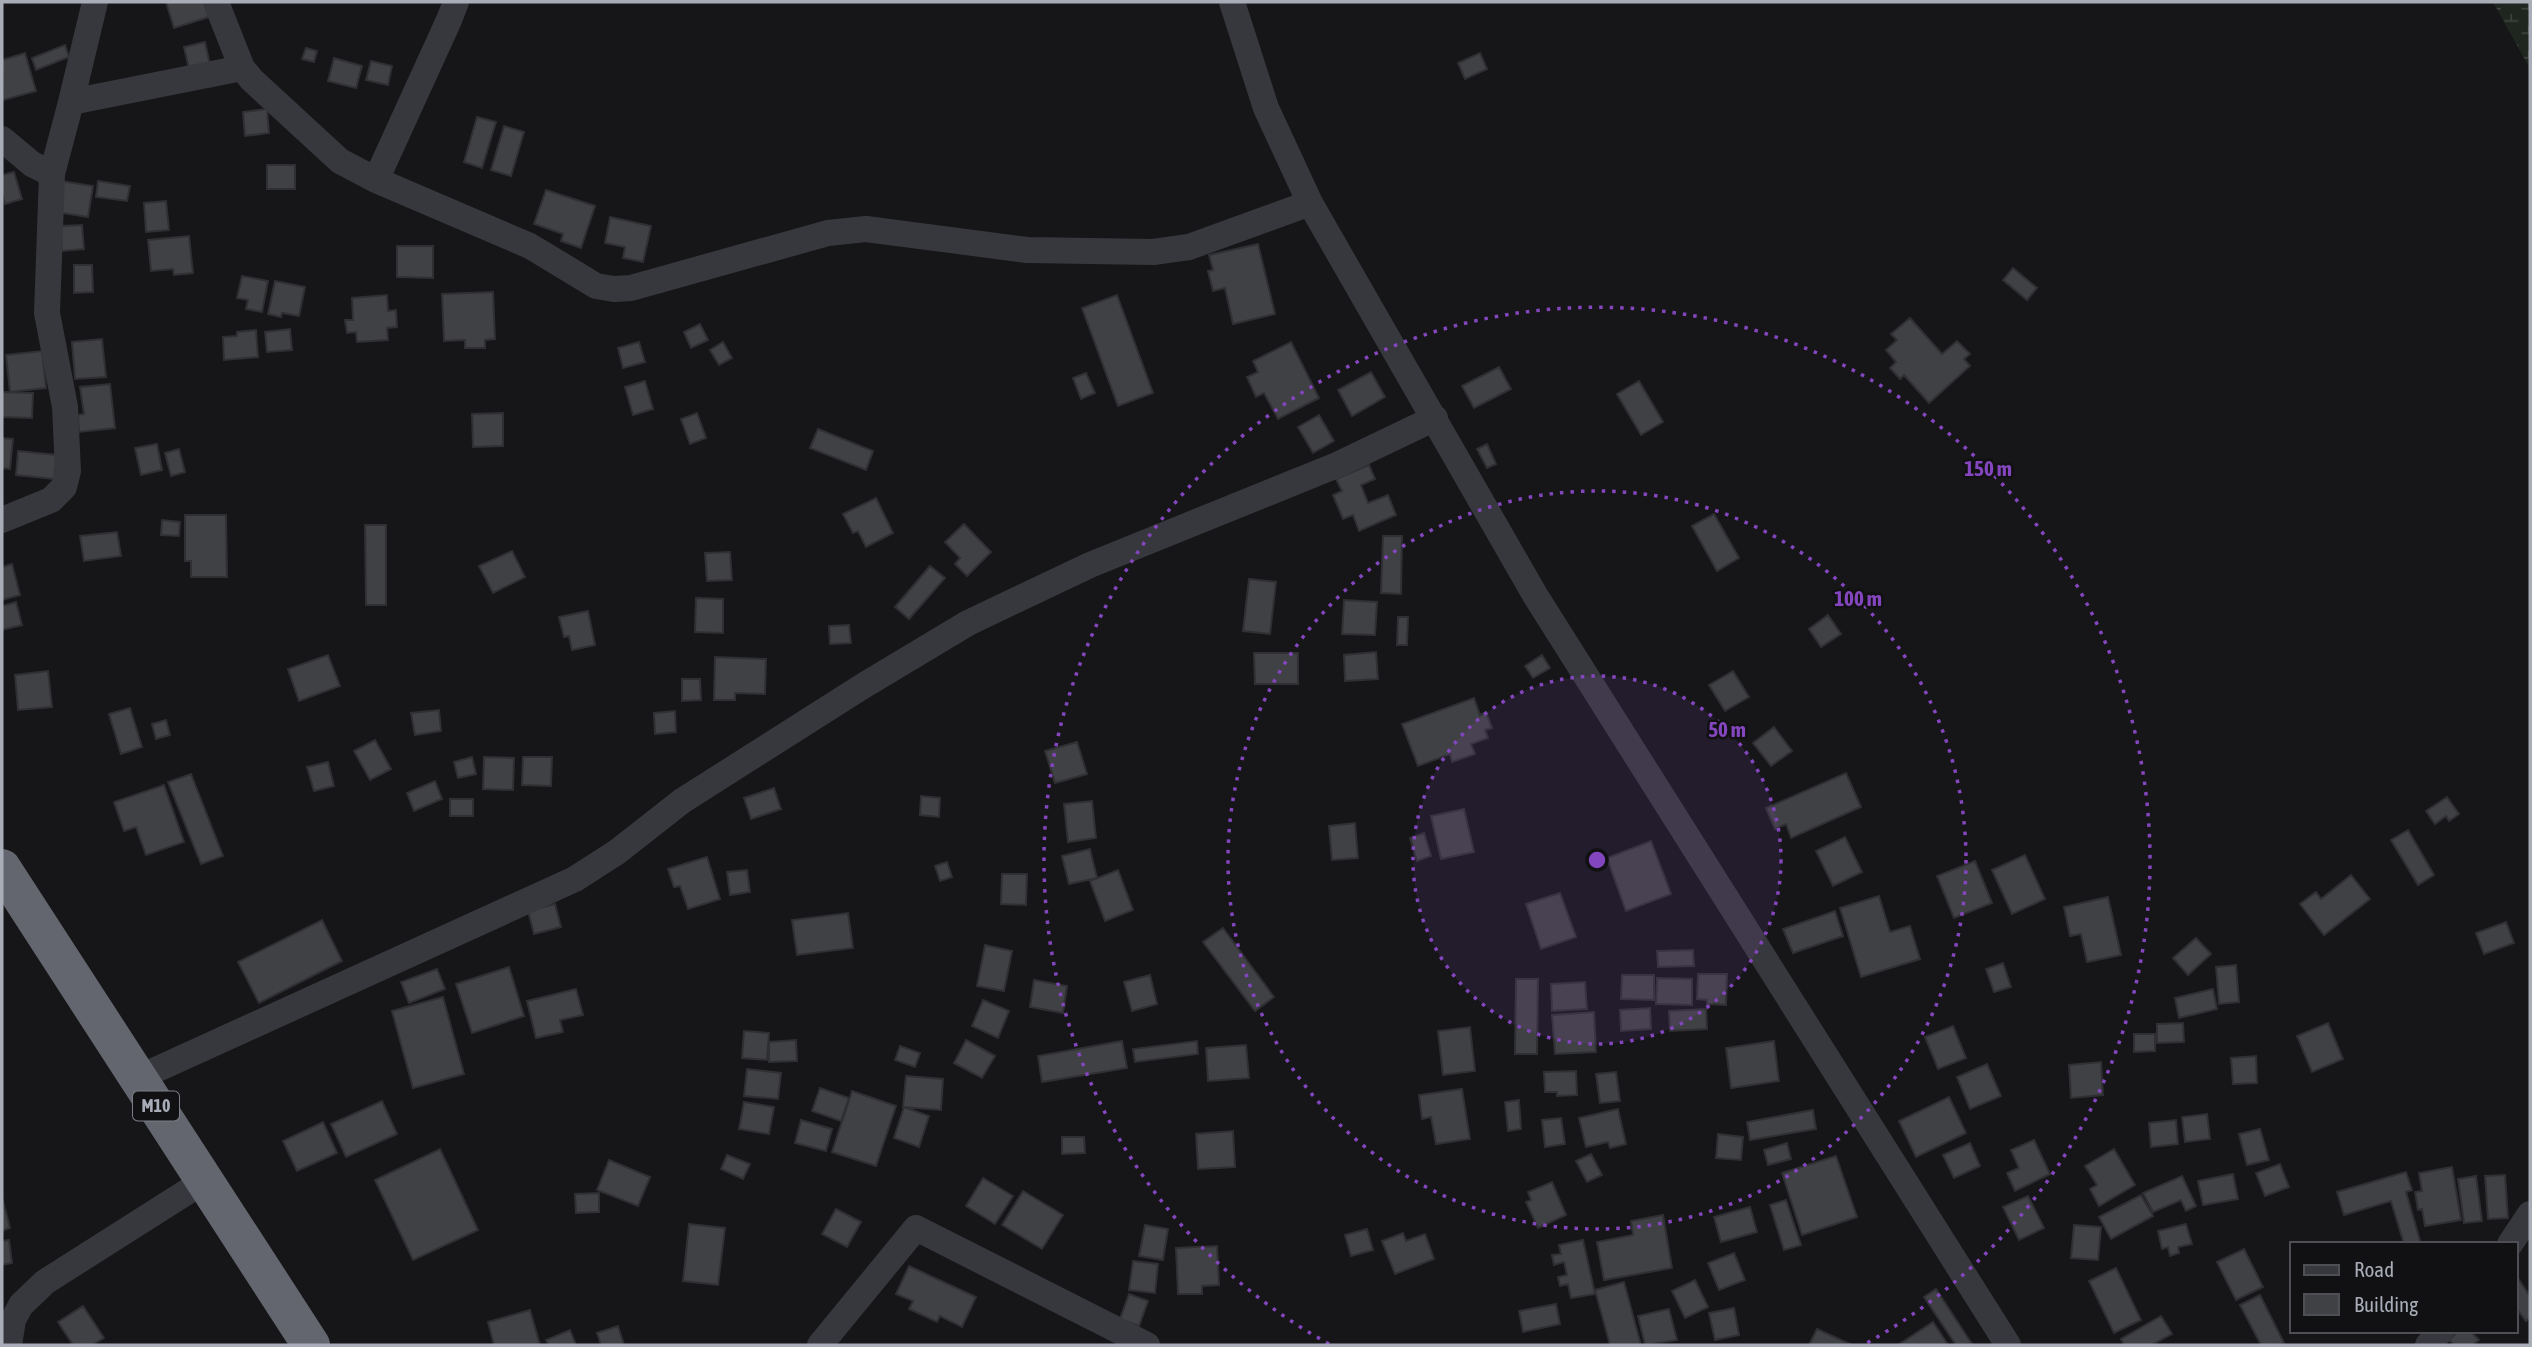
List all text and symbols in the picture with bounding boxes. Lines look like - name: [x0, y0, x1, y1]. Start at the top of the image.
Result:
- text: 150 m: [1964, 456, 2012, 480]
- text: 100 m: [1834, 586, 1882, 610]
- text: 50 m: [1708, 717, 1746, 741]
- centre of rings: [1585, 848, 1609, 872]
- road number: M10: [133, 1092, 179, 1120]
- legend: [2290, 1242, 2518, 1333]
- text: Road: [2354, 1257, 2394, 1281]
- text: Building: [2354, 1292, 2418, 1316]

